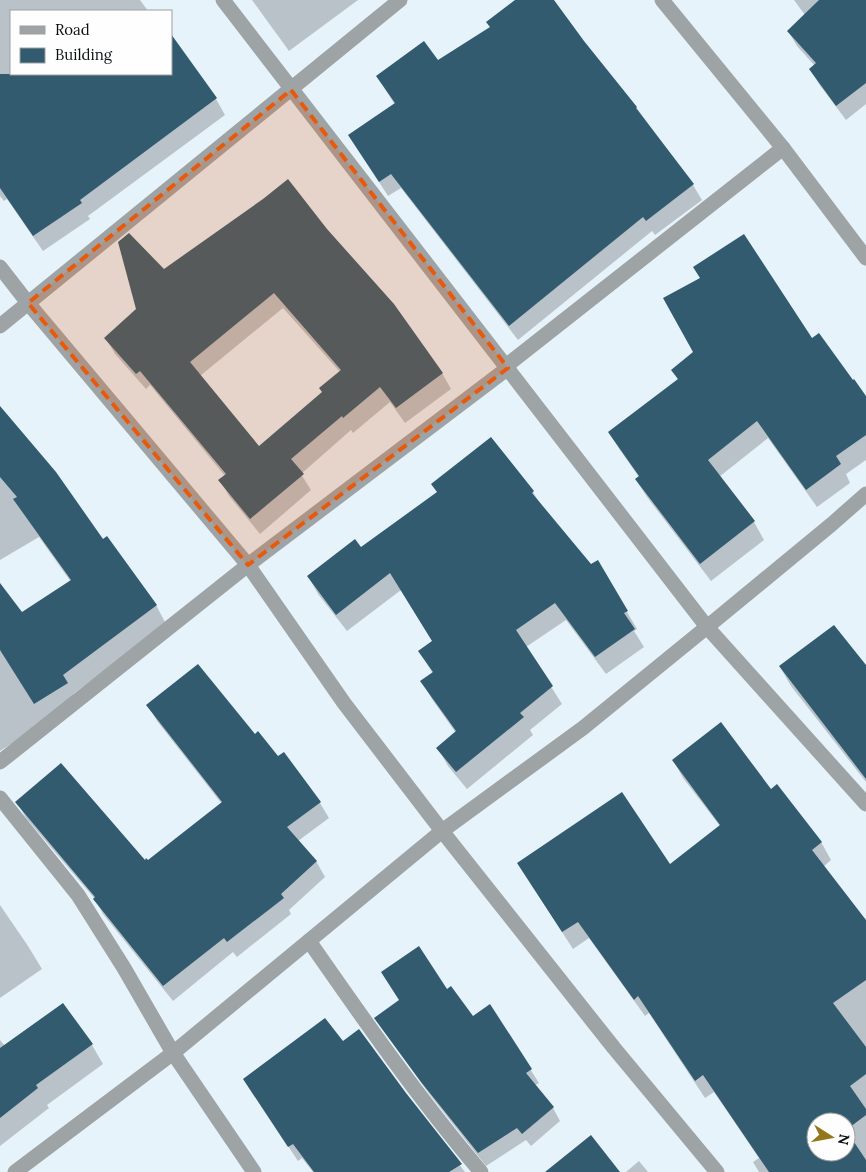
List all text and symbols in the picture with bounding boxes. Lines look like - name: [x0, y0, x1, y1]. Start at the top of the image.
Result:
- legend: [10, 10, 172, 75]
- text: Road: [55, 20, 90, 39]
- text: Building: [55, 45, 113, 64]
- north arrow: [806, 1112, 856, 1162]
- text: N: [834, 1132, 854, 1147]

